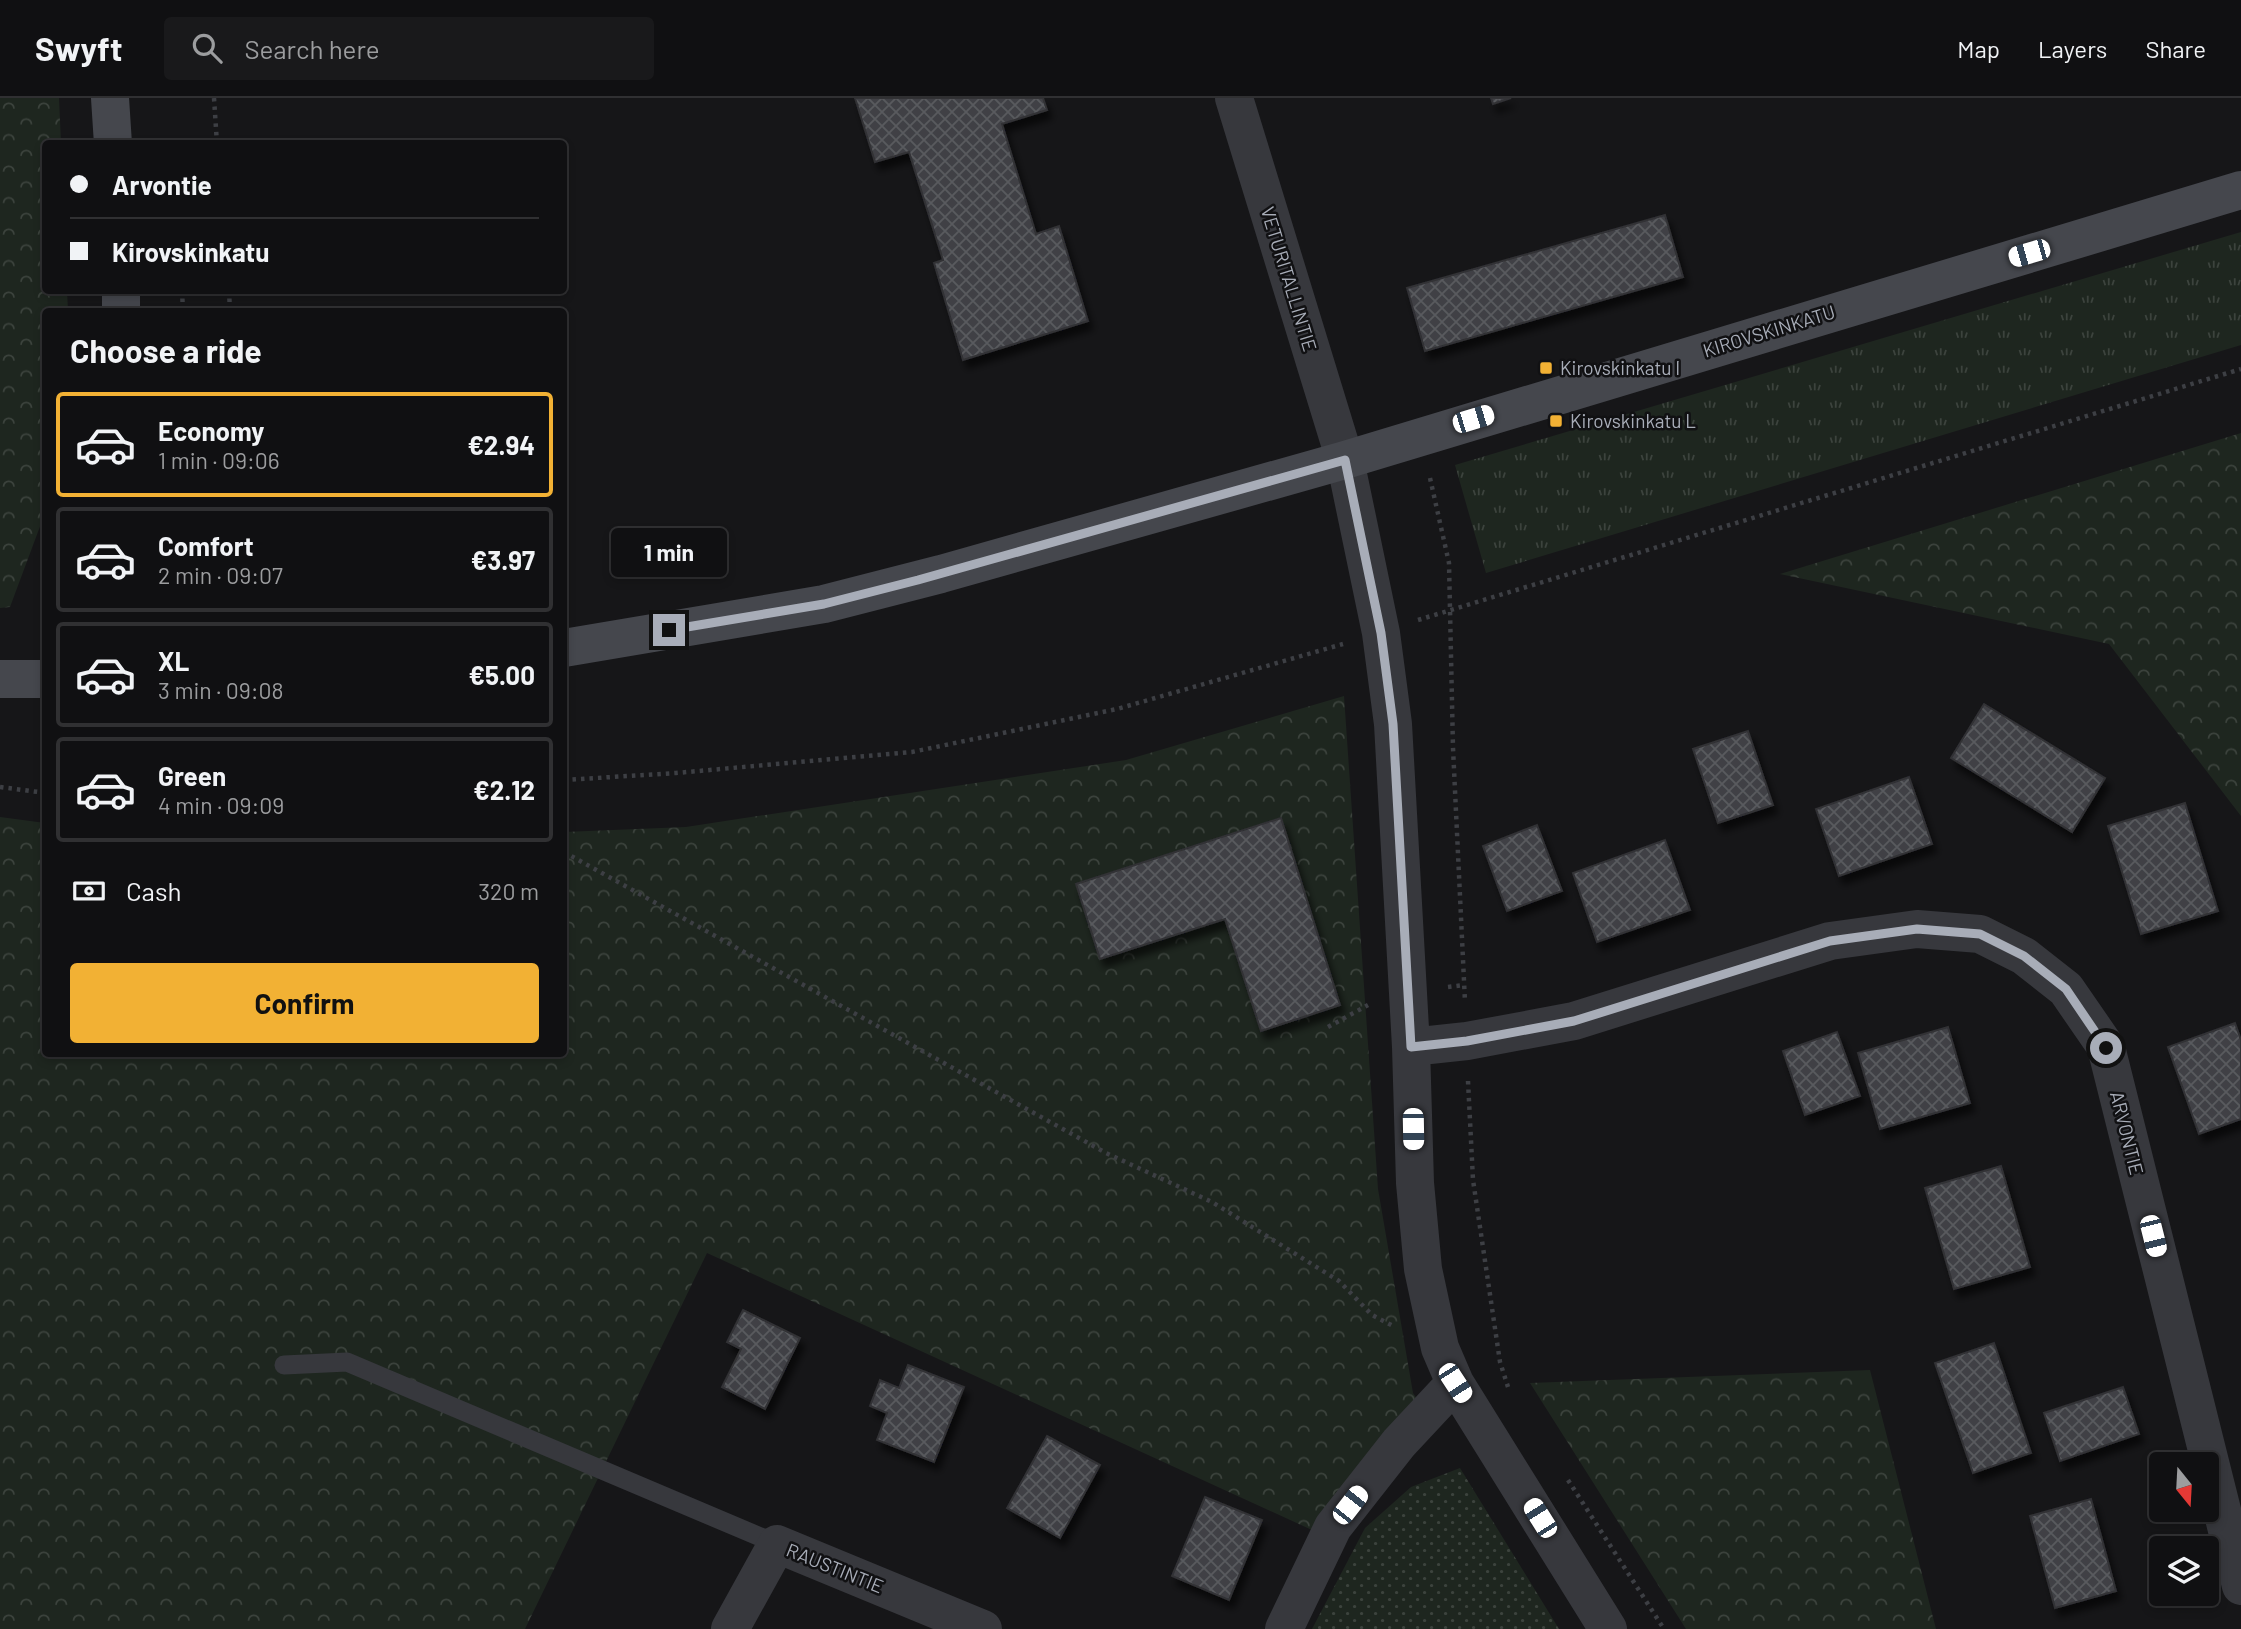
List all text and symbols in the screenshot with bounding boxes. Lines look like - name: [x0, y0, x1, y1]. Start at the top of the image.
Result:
- search box: [164, 17, 654, 80]
- text: Swyft: [35, 28, 122, 68]
- icon: search: [188, 29, 226, 67]
- text: Search here: [244, 33, 380, 64]
- text: Map: [1957, 34, 2000, 63]
- text: Layers: [2038, 34, 2107, 63]
- text: Share: [2145, 34, 2206, 63]
- text: Arvontie: [112, 169, 212, 200]
- street label: VETURITALLINTIE: [1257, 204, 1322, 354]
- text: Kirovskinkatu: [112, 236, 269, 267]
- car: [2006, 237, 2053, 269]
- street label: KIROVSKINKATU: [1700, 300, 1838, 362]
- text: Choose a ride: [70, 331, 262, 369]
- place label: Kirovskinkatu I: [1560, 356, 1680, 379]
- marker: Kirovskinkatu I: [1538, 360, 1554, 376]
- car: [1450, 403, 1497, 435]
- place label: Kirovskinkatu L: [1570, 409, 1696, 432]
- icon: car: [74, 413, 137, 476]
- marker: Kirovskinkatu L: [1548, 413, 1564, 429]
- text: Economy: [158, 415, 264, 446]
- text: €2.94: [467, 429, 535, 460]
- text: 1 min · 09:06: [158, 446, 280, 474]
- icon: car: [74, 528, 137, 591]
- callout: 1 min: [611, 528, 727, 578]
- text: Comfort: [158, 530, 254, 561]
- text: 1 min: [644, 538, 694, 566]
- text: €3.97: [471, 544, 535, 575]
- text: 2 min · 09:07: [158, 561, 283, 589]
- route end: [653, 614, 685, 646]
- icon: car: [74, 643, 137, 706]
- text: XL: [158, 645, 189, 676]
- text: €5.00: [469, 659, 535, 690]
- text: 3 min · 09:08: [158, 676, 284, 704]
- icon: car: [74, 758, 137, 821]
- text: Green: [158, 760, 226, 791]
- text: €2.12: [473, 774, 535, 805]
- text: 4 min · 09:09: [158, 791, 284, 819]
- icon: cash: [70, 872, 108, 910]
- text: Cash: [126, 875, 181, 906]
- text: 320 m: [478, 877, 539, 905]
- button: Confirm: [70, 963, 539, 1043]
- route start: [2090, 1032, 2122, 1064]
- street label: ARVONTIE: [2106, 1089, 2149, 1177]
- car: [1403, 1108, 1424, 1150]
- car: [2138, 1213, 2169, 1259]
- car: [1435, 1360, 1476, 1406]
- north arrow: [2149, 1452, 2219, 1522]
- map controls: [2149, 1452, 2219, 1606]
- car: [1329, 1482, 1372, 1528]
- car: [1520, 1495, 1561, 1541]
- button: layers: [2149, 1536, 2219, 1606]
- street label: RAUSTINTIE: [783, 1538, 887, 1597]

